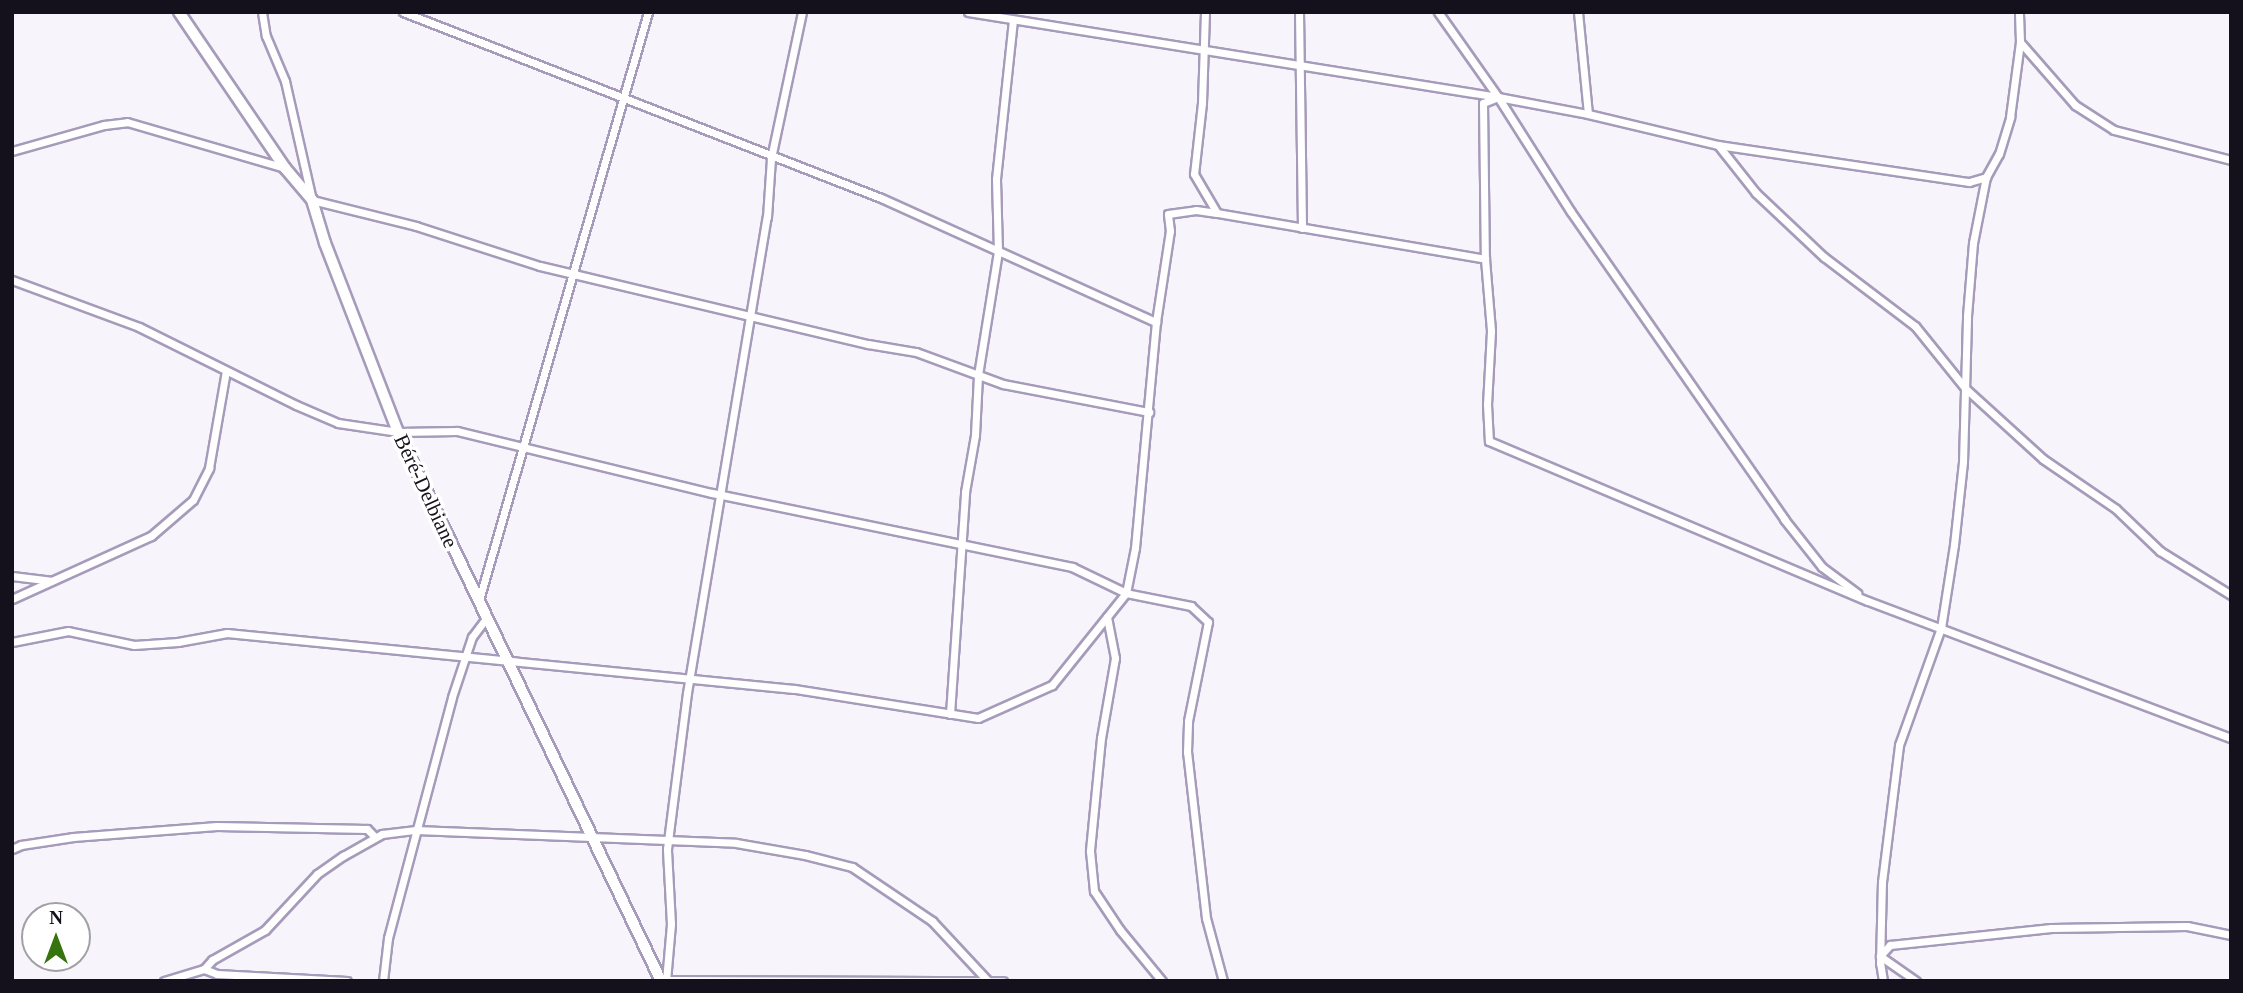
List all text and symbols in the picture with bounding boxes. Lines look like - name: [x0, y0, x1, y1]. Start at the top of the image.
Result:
- street label: Béré-Delbiane: [386, 425, 466, 557]
- north arrow: [21, 902, 91, 972]
- text: N: [49, 907, 63, 928]

